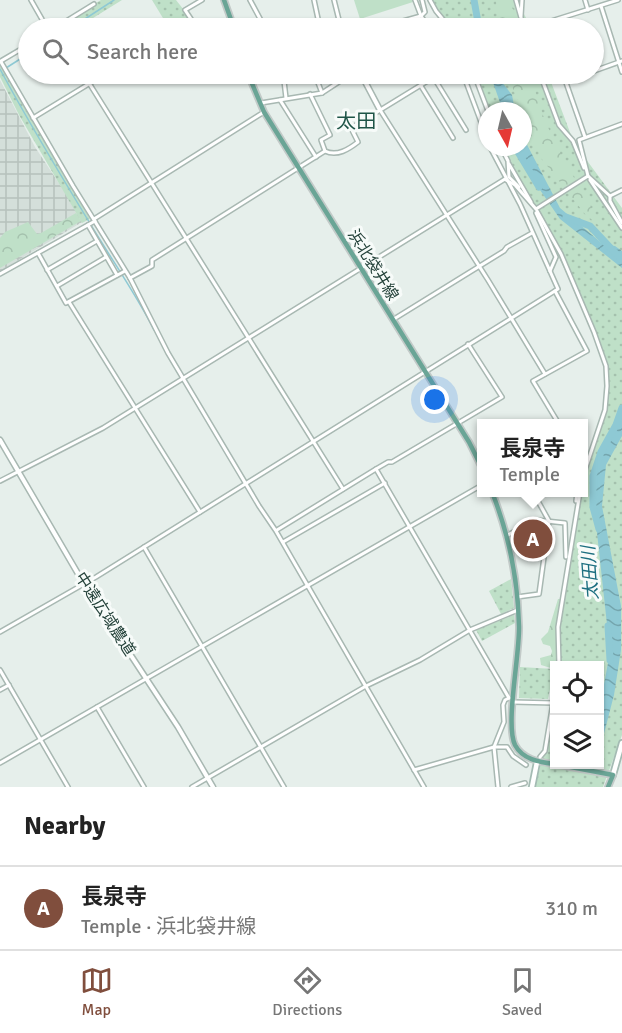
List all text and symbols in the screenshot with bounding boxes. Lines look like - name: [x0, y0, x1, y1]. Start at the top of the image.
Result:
- search box: [18, 18, 604, 84]
- icon: search: [39, 35, 72, 68]
- text: Search here: [87, 38, 198, 65]
- north arrow: [478, 102, 532, 156]
- district label: 太田: [336, 109, 376, 134]
- street label: 浜北袋井線: [343, 226, 403, 304]
- your location: [420, 385, 449, 414]
- popup: [477, 419, 588, 497]
- text: 長泉寺: [499, 435, 566, 462]
- text: Temple: [499, 462, 560, 487]
- pin: A: [514, 516, 552, 562]
- water label: 太田川: [577, 543, 603, 601]
- street label: 中遠広域農道: [70, 568, 140, 660]
- map controls: [550, 661, 604, 769]
- button: locate: [550, 661, 604, 715]
- button: layers: [550, 715, 604, 769]
- text: Nearby: [24, 810, 105, 842]
- text: 長泉寺: [81, 883, 147, 910]
- text: A: [37, 896, 50, 921]
- text: 310 m: [545, 896, 598, 921]
- text: Temple · 浜北袋井線: [81, 914, 256, 939]
- tab: Map: [80, 964, 113, 1020]
- tab: Directions: [272, 964, 342, 1020]
- tab: Saved: [502, 964, 542, 1020]

